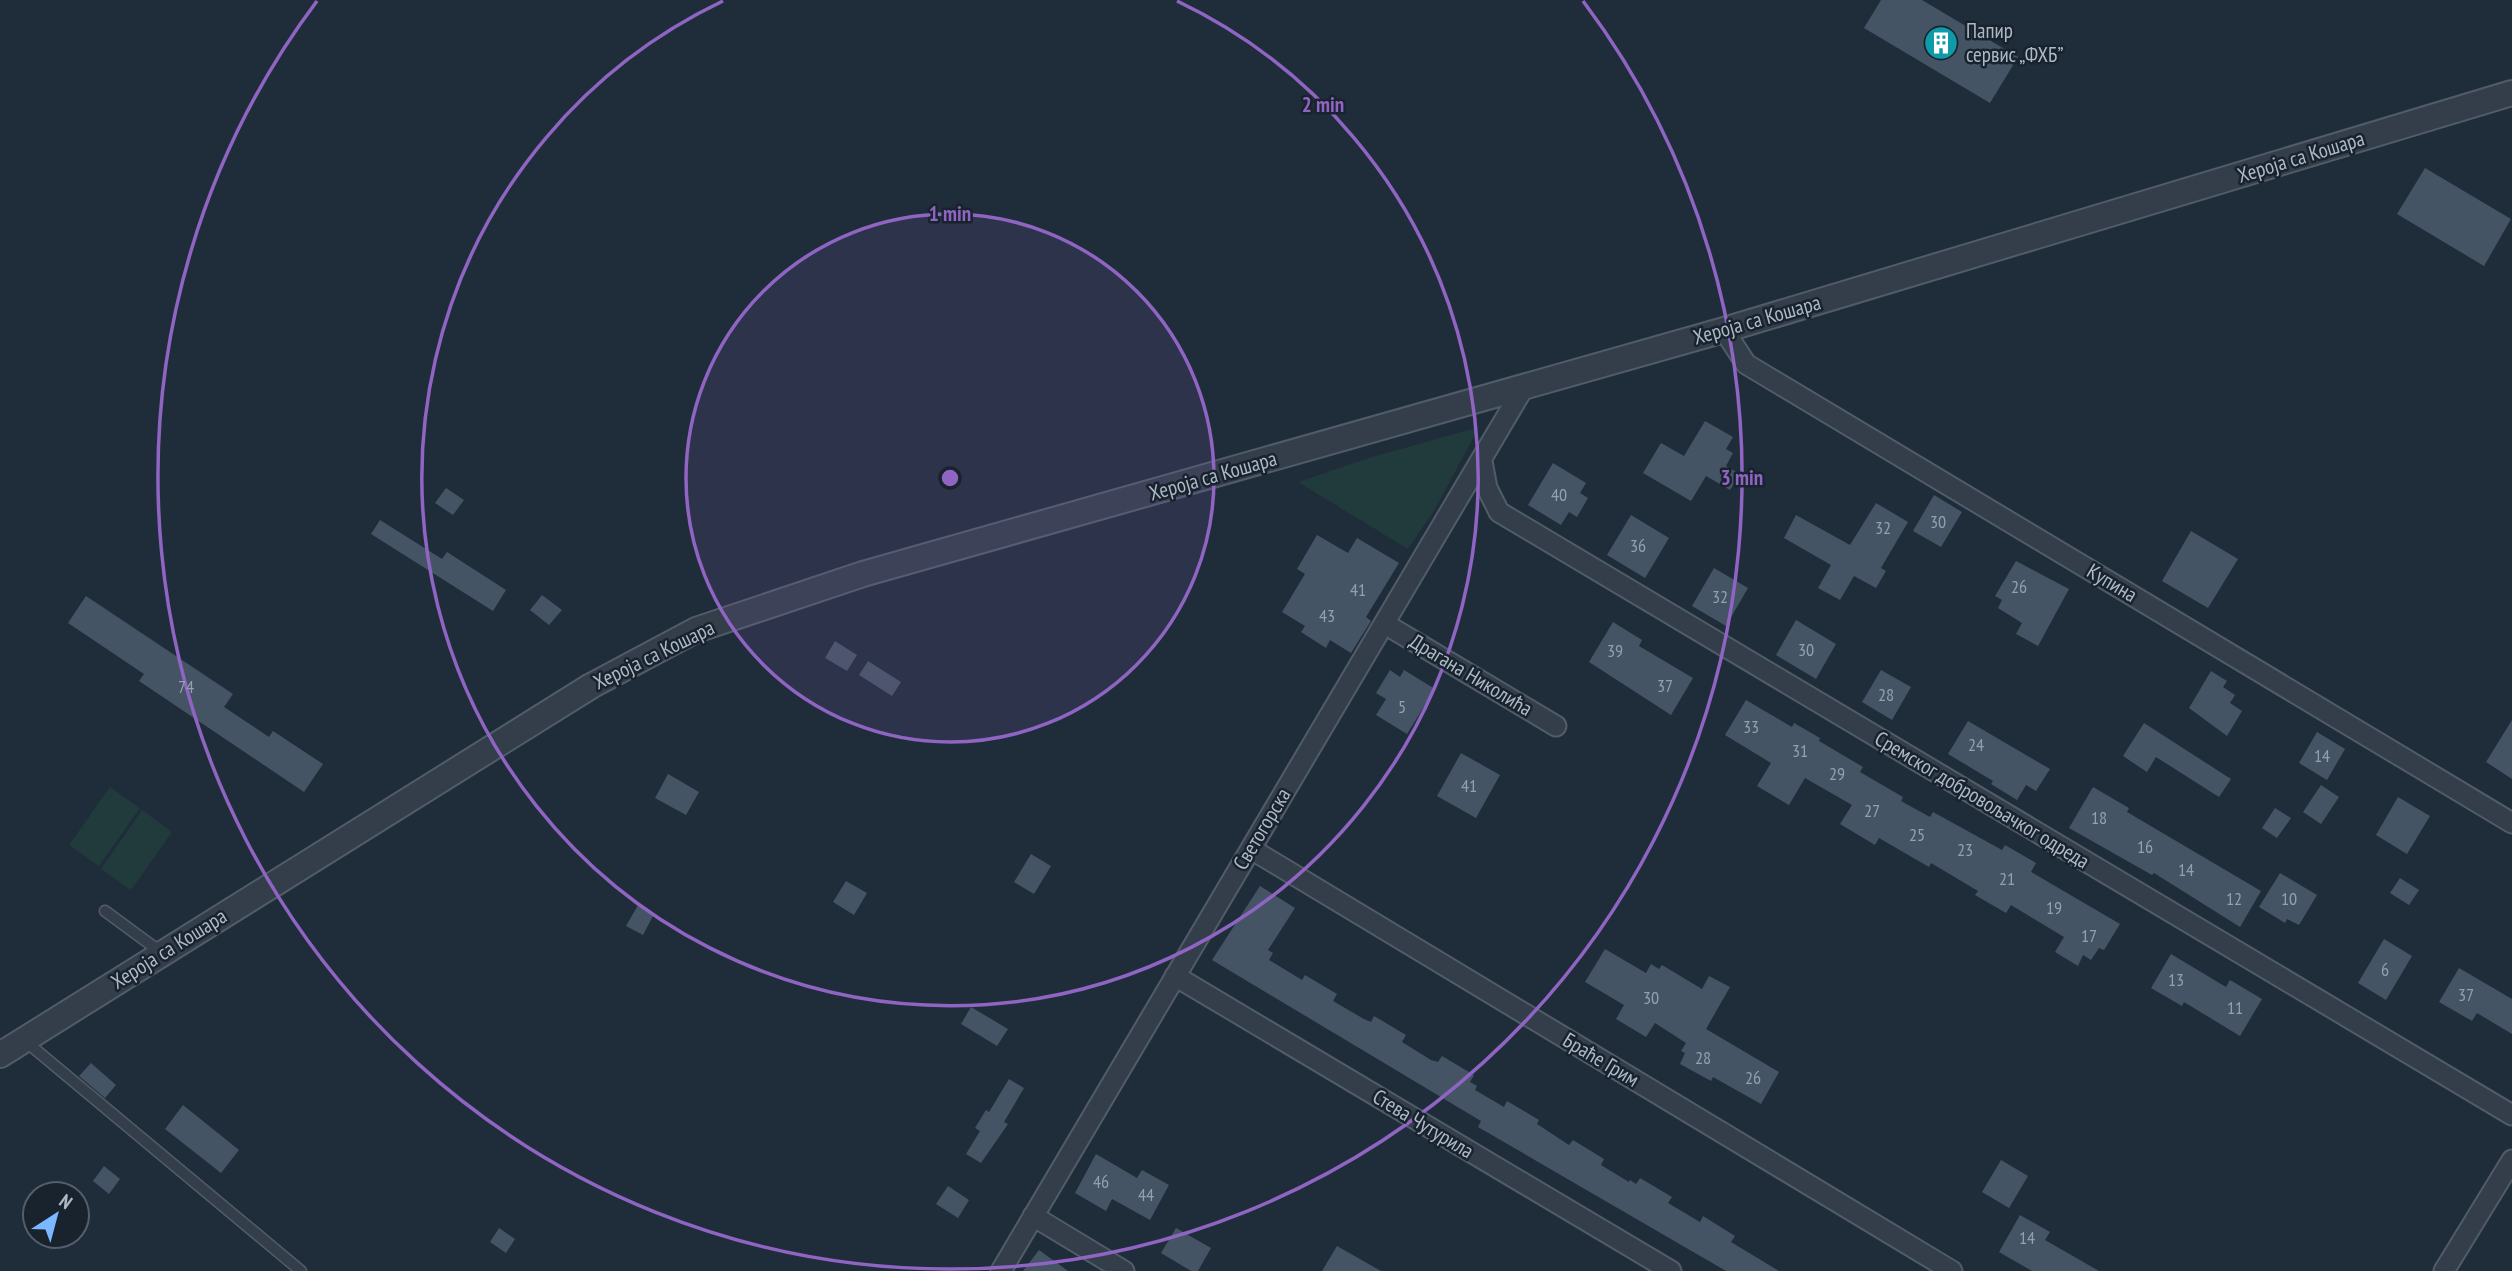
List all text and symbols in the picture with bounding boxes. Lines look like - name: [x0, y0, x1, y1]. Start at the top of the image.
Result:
- place label: Папир сервис „ФХБ”: [1966, 17, 2063, 68]
- building icon: Папир сервис „ФХБ”: [1922, 24, 1960, 62]
- text: 2 min: [1302, 91, 1344, 118]
- street label: Хероја са Кошара: [2234, 124, 2368, 189]
- text: 1 min: [929, 200, 971, 227]
- street label: Хероја са Кошара: [1690, 288, 1824, 351]
- street label: Хероја са Кошара: [1146, 444, 1280, 507]
- text: 3 min: [1721, 464, 1763, 491]
- centre of rings: [938, 466, 962, 490]
- house number: 40: [1551, 483, 1567, 506]
- house number: 30: [1930, 510, 1946, 533]
- house number: 32: [1875, 516, 1891, 539]
- house number: 36: [1630, 534, 1646, 557]
- street label: Купина: [2082, 557, 2142, 608]
- house number: 26: [2011, 575, 2027, 598]
- house number: 41: [1350, 578, 1366, 601]
- house number: 32: [1712, 585, 1728, 608]
- house number: 43: [1319, 604, 1335, 627]
- street label: Хероја са Кошара: [589, 614, 719, 695]
- street label: Драгана Николића: [1405, 627, 1538, 722]
- house number: 30: [1798, 638, 1814, 661]
- house number: 39: [1607, 639, 1623, 662]
- house number: 37: [1657, 674, 1673, 697]
- house number: 74: [178, 675, 194, 698]
- house number: 28: [1878, 683, 1894, 706]
- house number: 5: [1398, 695, 1406, 718]
- house number: 33: [1743, 715, 1759, 738]
- street label: Сремског добровољачког одреда: [1870, 725, 2095, 874]
- house number: 24: [1968, 733, 1984, 756]
- house number: 31: [1792, 739, 1808, 762]
- house number: 14: [2314, 744, 2330, 767]
- house number: 29: [1829, 762, 1845, 785]
- house number: 41: [1461, 774, 1477, 797]
- street label: Светогорска: [1227, 783, 1296, 874]
- house number: 27: [1864, 799, 1880, 822]
- house number: 18: [2091, 806, 2107, 829]
- house number: 25: [1909, 823, 1925, 846]
- house number: 16: [2137, 835, 2153, 858]
- house number: 23: [1957, 838, 1973, 861]
- house number: 14: [2178, 858, 2194, 881]
- house number: 21: [1999, 867, 2015, 890]
- house number: 12: [2226, 887, 2242, 910]
- house number: 10: [2281, 887, 2297, 910]
- house number: 19: [2046, 896, 2062, 919]
- street label: Хероја са Кошара: [106, 902, 232, 995]
- house number: 17: [2081, 924, 2097, 947]
- house number: 6: [2381, 958, 2389, 981]
- house number: 13: [2168, 968, 2184, 991]
- house number: 37: [2458, 983, 2474, 1006]
- house number: 30: [1643, 986, 1659, 1009]
- house number: 11: [2227, 996, 2243, 1019]
- street label: Браће Грим: [1558, 1026, 1644, 1093]
- house number: 28: [1695, 1046, 1711, 1069]
- house number: 26: [1745, 1066, 1761, 1089]
- street label: Стева Чутурила: [1368, 1083, 1479, 1164]
- house number: 46: [1093, 1170, 1109, 1193]
- north arrow: [21, 1180, 91, 1250]
- house number: 44: [1138, 1183, 1154, 1206]
- text: N: [55, 1189, 77, 1214]
- house number: 14: [2019, 1226, 2035, 1249]

